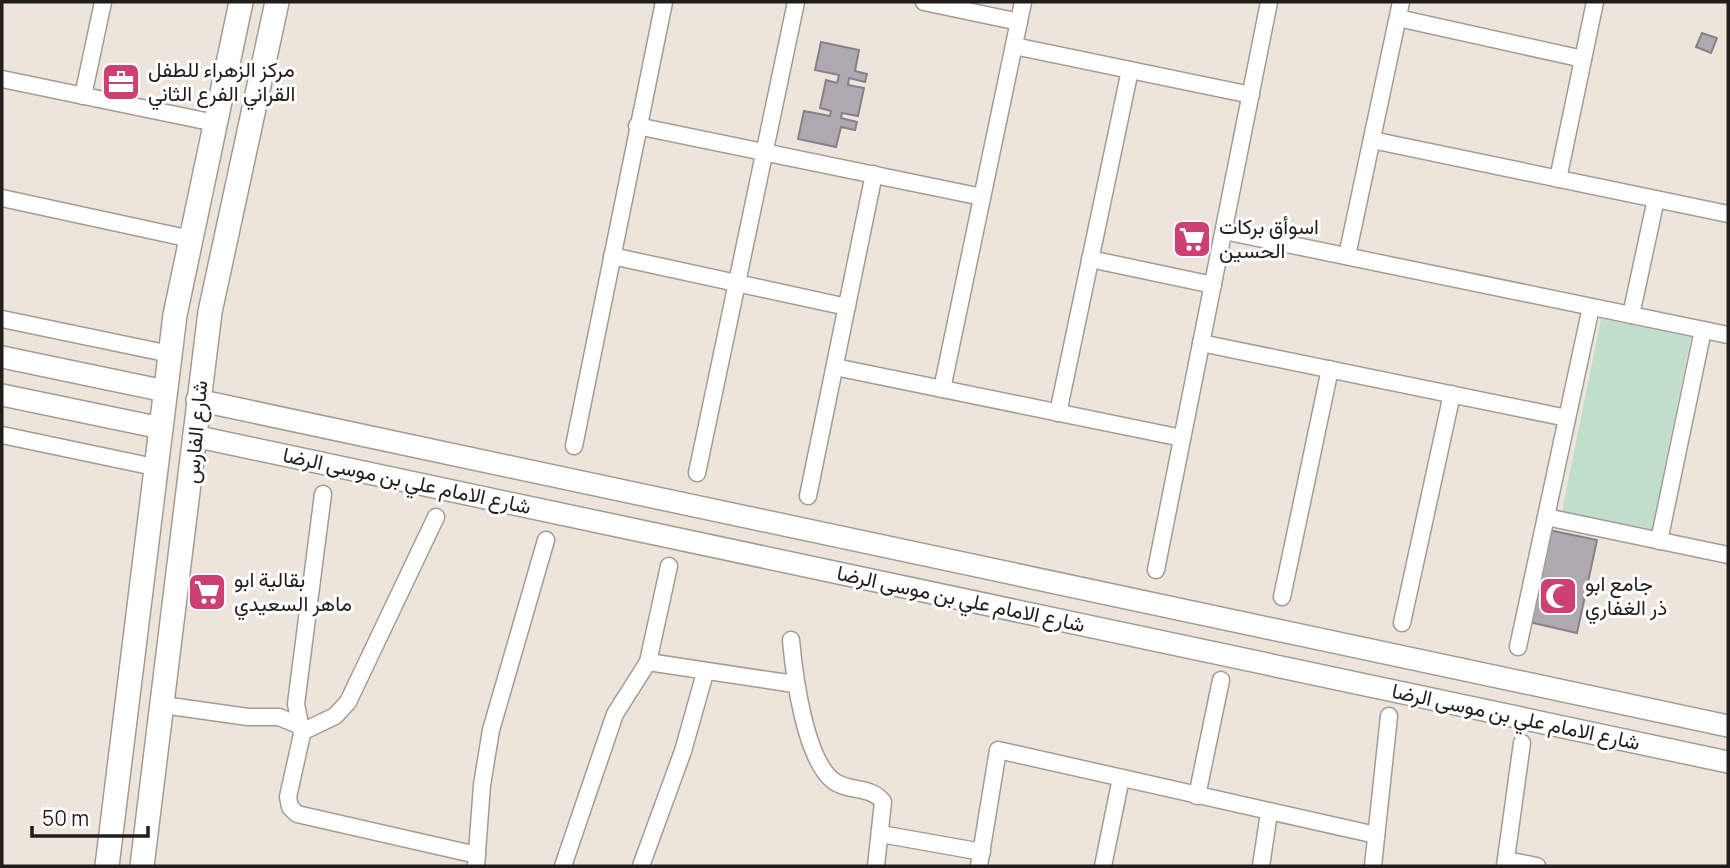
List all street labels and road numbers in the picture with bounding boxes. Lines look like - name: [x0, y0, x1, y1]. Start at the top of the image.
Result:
- street label: شارع الفارس: [177, 379, 214, 485]
- street label: شارع الامام علي بن موسى الرضا: [280, 440, 534, 524]
- street label: شارع الامام علي بن موسى الرضا: [834, 558, 1088, 642]
- street label: شارع الامام علي بن موسى الرضا: [1389, 676, 1643, 760]

